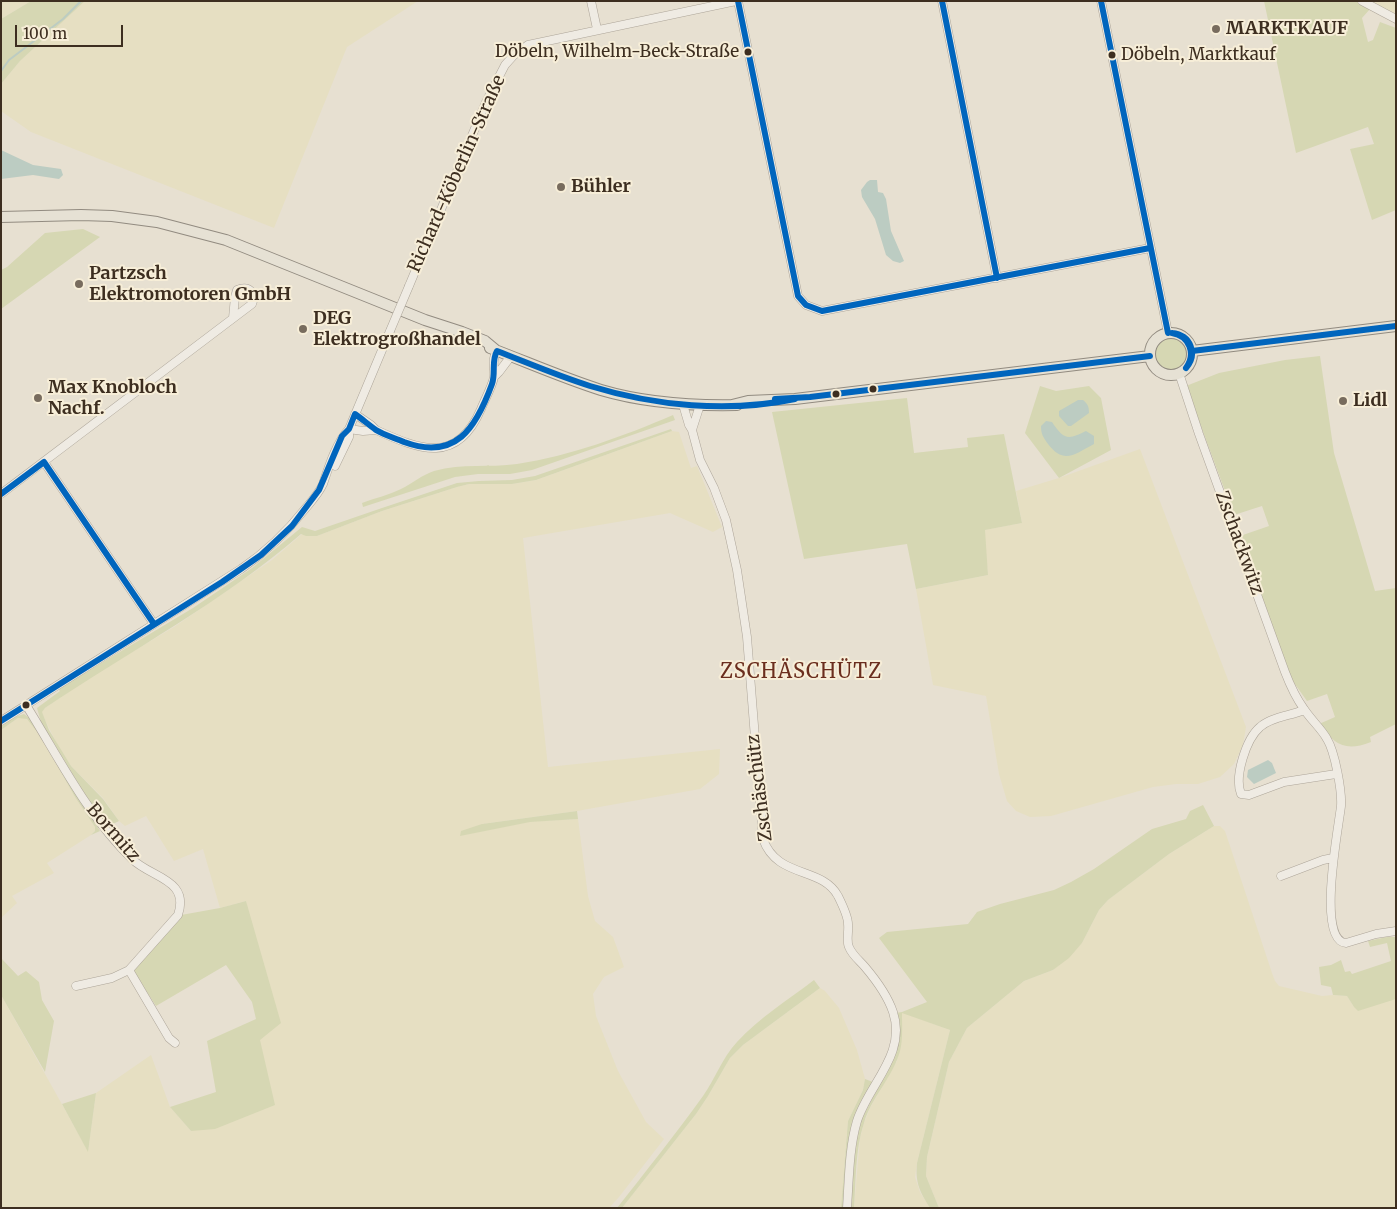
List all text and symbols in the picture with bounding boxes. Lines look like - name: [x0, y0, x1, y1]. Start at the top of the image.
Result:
- scale bar: [18, 15, 125, 47]
- place label: MARKTKAUF: [1226, 18, 1348, 40]
- marker: MARKTKAUF: [1210, 23, 1222, 35]
- text: 100 m: [23, 24, 67, 43]
- place label: Döbeln, Wilhelm-Beck-Straße: [495, 42, 739, 62]
- place label: Döbeln, Marktkauf: [1121, 45, 1276, 65]
- marker: Döbeln, Wilhelm-Beck-Straße: [743, 47, 753, 57]
- marker: Döbeln, Marktkauf: [1107, 50, 1117, 60]
- street label: Richard-Köberlin-Straße: [404, 72, 510, 276]
- place label: Bühler: [571, 176, 631, 198]
- marker: Bühler: [555, 181, 567, 193]
- place label: Partzsch Elektromotoren GmbH: [89, 263, 291, 306]
- marker: Partzsch Elektromotoren GmbH: [73, 278, 85, 290]
- place label: DEG Elektrogroßhandel: [313, 308, 481, 350]
- marker: DEG Elektrogroßhandel: [297, 323, 309, 335]
- place label: Max Knobloch Nachf.: [48, 377, 177, 419]
- unlabelled marker: [868, 384, 878, 394]
- unlabelled marker: [831, 389, 841, 399]
- place label: Lidl: [1353, 390, 1387, 412]
- marker: Max Knobloch Nachf.: [32, 392, 44, 404]
- marker: Lidl: [1337, 395, 1349, 407]
- street label: Zschackwitz: [1210, 488, 1268, 598]
- district label: ZSCHÄSCHÜTZ: [719, 660, 883, 684]
- unlabelled marker: [21, 700, 31, 710]
- street label: Zschäschütz: [743, 733, 777, 843]
- street label: Bormitz: [81, 799, 145, 867]

